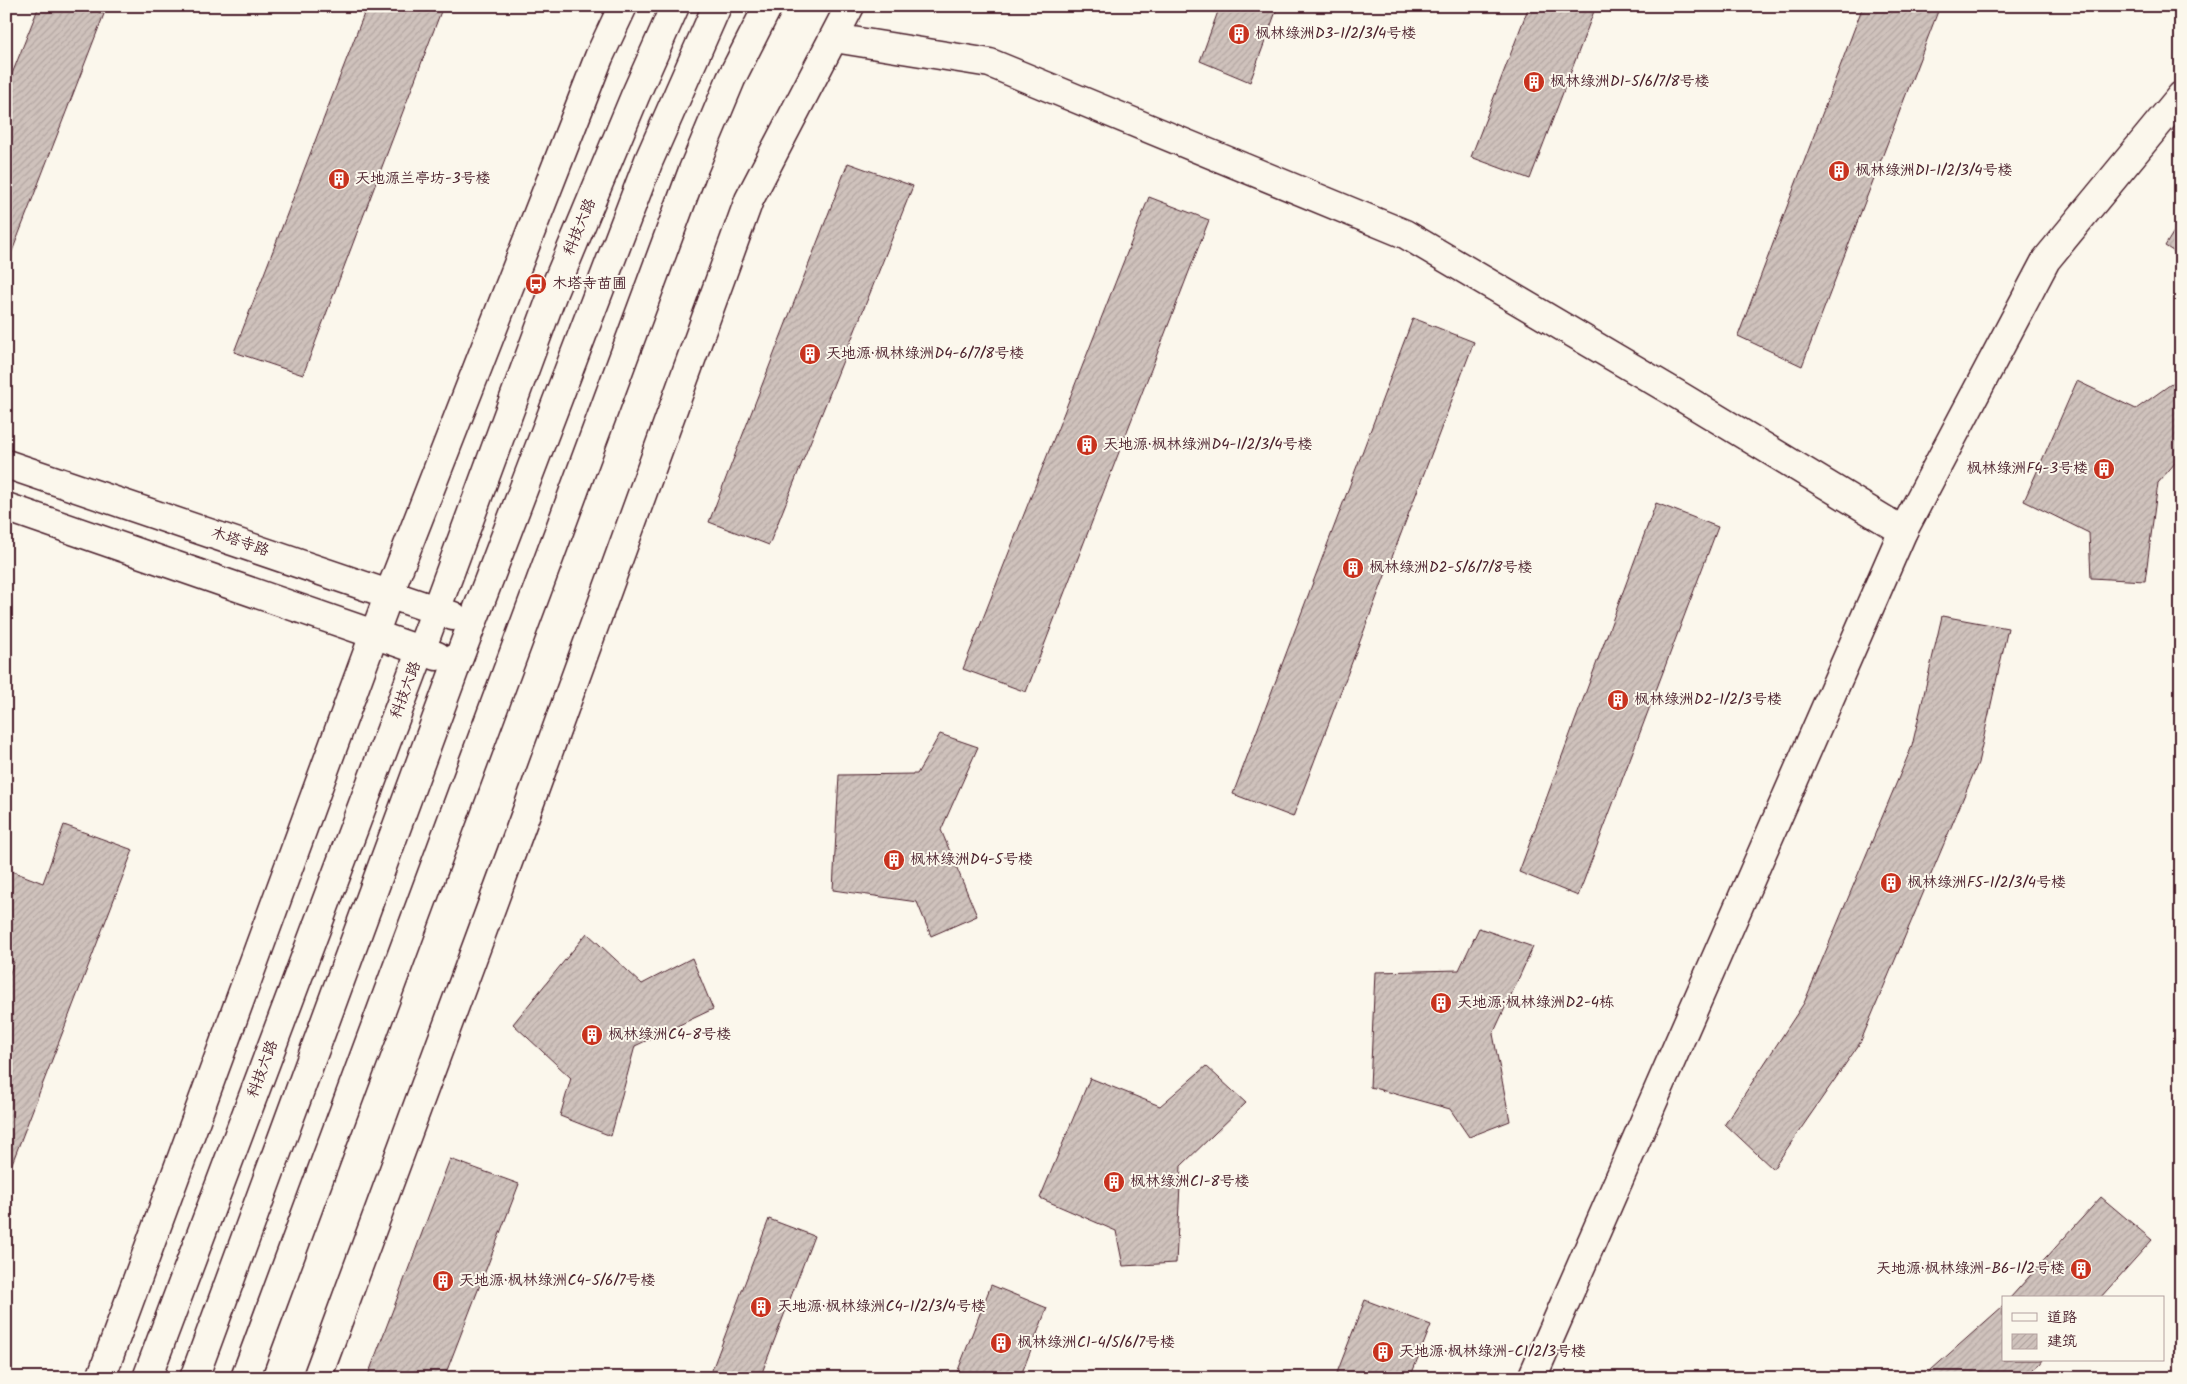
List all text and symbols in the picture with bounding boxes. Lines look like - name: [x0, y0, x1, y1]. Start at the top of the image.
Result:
- building icon: 枫林绿洲D3-1/2/3/4号楼: [1227, 22, 1251, 46]
- place label: 枫林绿洲D3-1/2/3/4号楼: [1255, 22, 1416, 46]
- building icon: 枫林绿洲D1-5/6/7/8号楼: [1522, 70, 1546, 94]
- place label: 枫林绿洲D1-5/6/7/8号楼: [1550, 70, 1710, 94]
- building icon: 枫林绿洲D1-1/2/3/4号楼: [1827, 159, 1851, 183]
- place label: 枫林绿洲D1-1/2/3/4号楼: [1855, 159, 2012, 183]
- building icon: 天地源兰亭坊-3号楼: [327, 167, 351, 191]
- place label: 天地源兰亭坊-3号楼: [355, 167, 490, 191]
- street label: 科技六路: [557, 195, 603, 259]
- bus stop icon: 木塔寺苗圃: [524, 272, 548, 296]
- place label: 木塔寺苗圃: [552, 272, 627, 296]
- building icon: 天地源·枫林绿洲D4-6/7/8号楼: [798, 342, 822, 366]
- place label: 天地源·枫林绿洲D4-6/7/8号楼: [826, 342, 1024, 366]
- building icon: 天地源·枫林绿洲D4-1/2/3/4号楼: [1075, 433, 1099, 457]
- place label: 天地源·枫林绿洲D4-1/2/3/4号楼: [1103, 433, 1313, 457]
- place label: 枫林绿洲F4-3号楼: [1966, 457, 2088, 481]
- building icon: 枫林绿洲F4-3号楼: [2092, 457, 2116, 481]
- street label: 木塔寺路: [208, 521, 272, 563]
- building icon: 枫林绿洲D2-5/6/7/8号楼: [1341, 556, 1365, 580]
- place label: 枫林绿洲D2-5/6/7/8号楼: [1369, 556, 1533, 580]
- street label: 科技六路: [384, 658, 428, 722]
- building icon: 枫林绿洲D2-1/2/3号楼: [1606, 688, 1630, 712]
- place label: 枫林绿洲D2-1/2/3号楼: [1634, 688, 1782, 712]
- building icon: 枫林绿洲D4-5号楼: [882, 848, 906, 872]
- place label: 枫林绿洲D4-5号楼: [910, 848, 1033, 872]
- building icon: 枫林绿洲F5-1/2/3/4号楼: [1879, 871, 1903, 895]
- place label: 枫林绿洲F5-1/2/3/4号楼: [1907, 871, 2066, 895]
- building icon: 天地源·枫林绿洲D2-4栋: [1429, 991, 1453, 1015]
- place label: 天地源·枫林绿洲D2-4栋: [1457, 991, 1614, 1015]
- building icon: 枫林绿洲C4-8号楼: [580, 1023, 604, 1047]
- place label: 枫林绿洲C4-8号楼: [608, 1023, 731, 1047]
- street label: 科技六路: [241, 1037, 285, 1101]
- building icon: 枫林绿洲C1-8号楼: [1102, 1170, 1126, 1194]
- place label: 枫林绿洲C1-8号楼: [1130, 1170, 1250, 1194]
- place label: 天地源·枫林绿洲-B6-1/2号楼: [1876, 1257, 2065, 1281]
- building icon: 天地源·枫林绿洲-B6-1/2号楼: [2069, 1257, 2093, 1281]
- building icon: 天地源·枫林绿洲C4-5/6/7号楼: [431, 1269, 455, 1293]
- place label: 天地源·枫林绿洲C4-5/6/7号楼: [459, 1269, 656, 1293]
- building icon: 天地源·枫林绿洲C4-1/2/3/4号楼: [749, 1295, 773, 1319]
- place label: 天地源·枫林绿洲C4-1/2/3/4号楼: [777, 1295, 986, 1319]
- legend: [2002, 1296, 2164, 1362]
- text: 道路: [2047, 1306, 2077, 1330]
- text: 建筑: [2047, 1330, 2077, 1354]
- building icon: 枫林绿洲C1-4/5/6/7号楼: [989, 1331, 1013, 1355]
- place label: 枫林绿洲C1-4/5/6/7号楼: [1017, 1331, 1175, 1355]
- building icon: 天地源·枫林绿洲-C1/2/3号楼: [1371, 1340, 1395, 1364]
- place label: 天地源·枫林绿洲-C1/2/3号楼: [1399, 1340, 1586, 1364]

